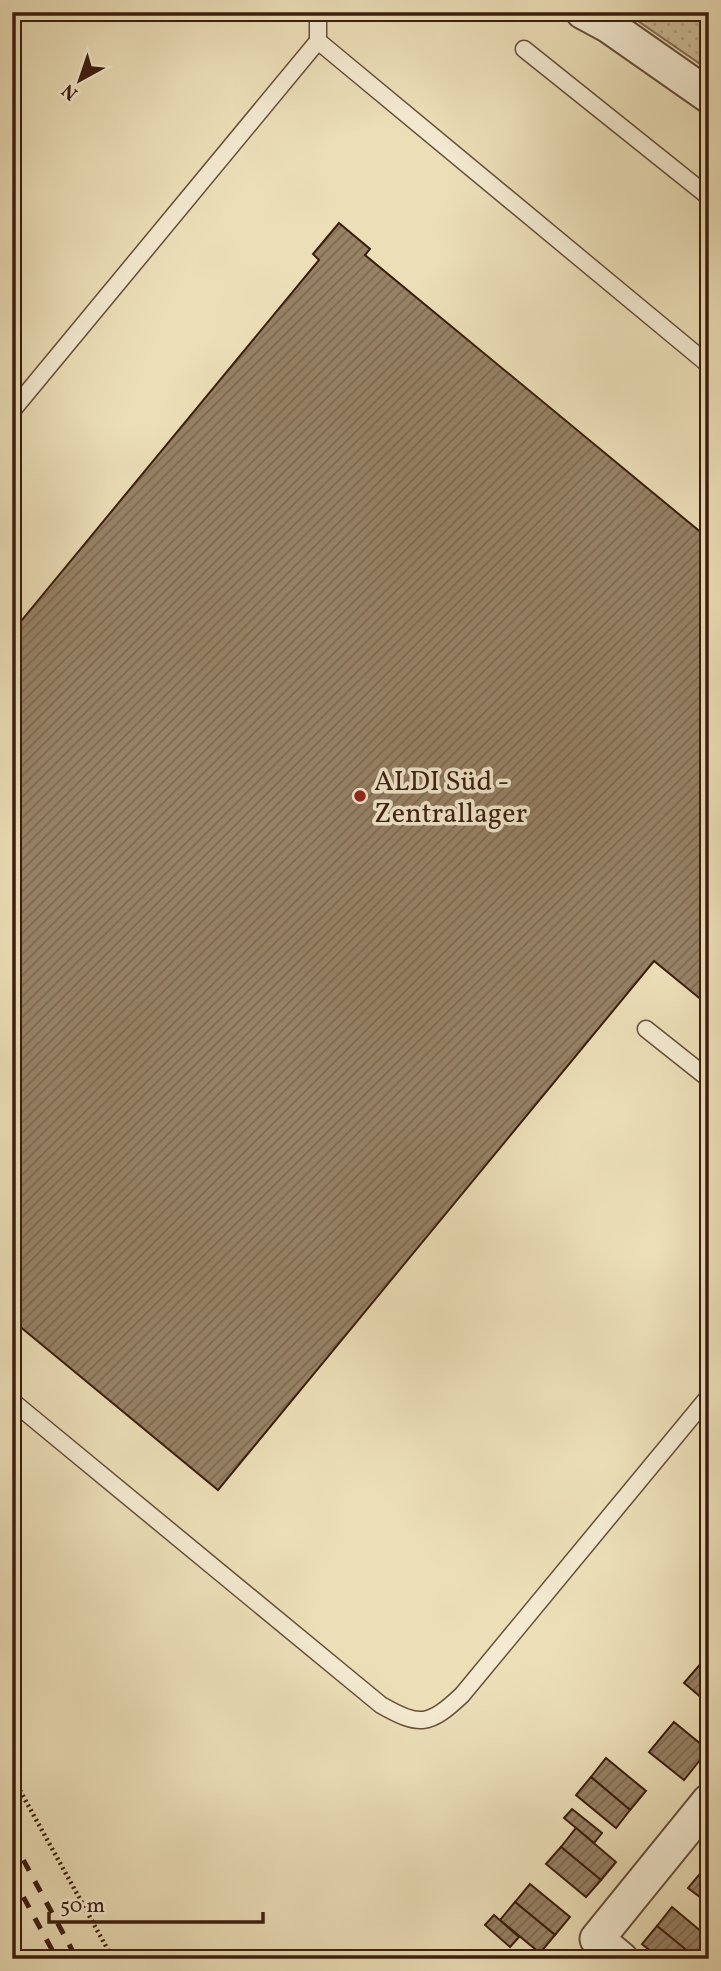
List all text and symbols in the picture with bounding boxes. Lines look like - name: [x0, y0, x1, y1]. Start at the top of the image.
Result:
- north arrow: [46, 46, 116, 116]
- text: N: [57, 77, 84, 106]
- place label: ALDI Süd - Zentrallager: [374, 763, 527, 834]
- marker: ALDI Süd - Zentrallager: [352, 788, 368, 804]
- scale bar: [49, 1880, 262, 1924]
- text: 50 m: [60, 1892, 105, 1921]

